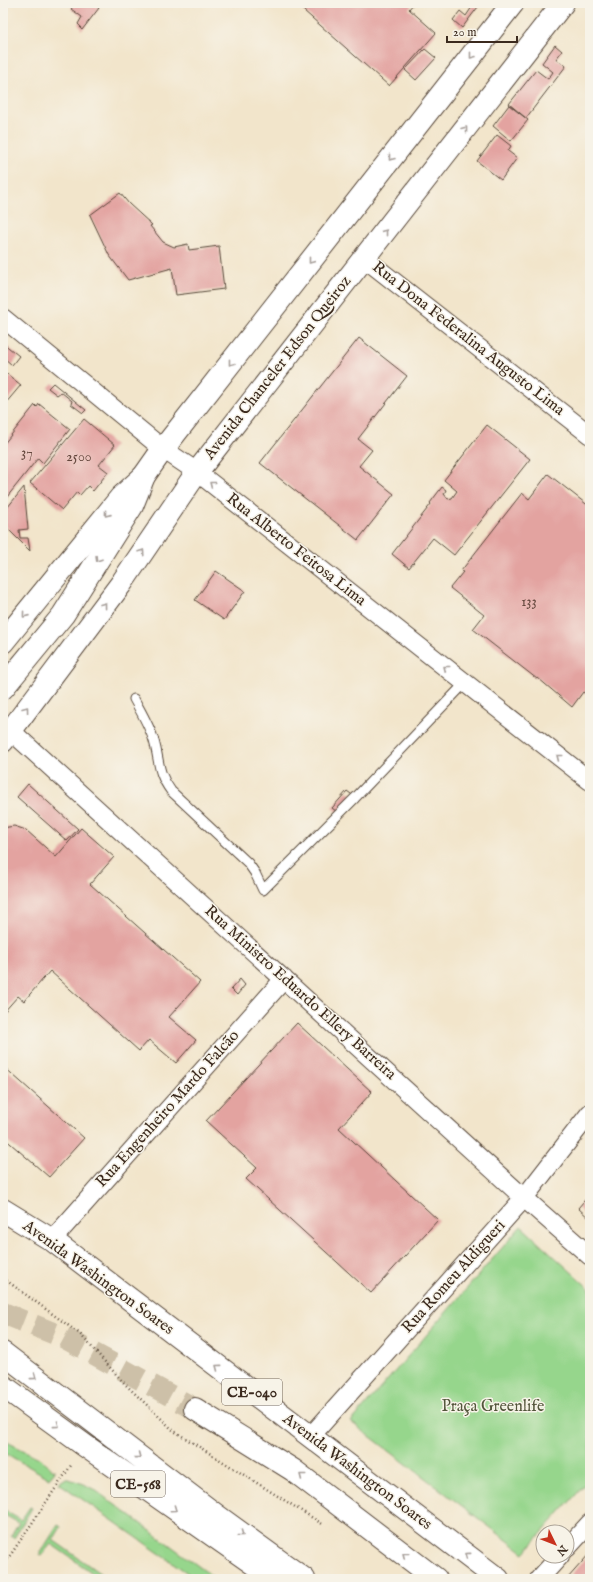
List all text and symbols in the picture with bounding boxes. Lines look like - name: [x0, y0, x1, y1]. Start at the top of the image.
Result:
- scale bar: [447, 18, 517, 44]
- text: 20 m: [453, 25, 476, 40]
- one-way arrow: [469, 51, 476, 58]
- one-way arrow: [460, 127, 467, 134]
- one-way arrow: [389, 154, 396, 161]
- one-way arrow: [380, 229, 387, 236]
- one-way arrow: [309, 256, 316, 263]
- street label: Rua Dona Federalina Augusto Lima: [368, 258, 568, 420]
- street label: Avenida Chanceler Edson Queiroz: [199, 272, 356, 465]
- one-way arrow: [229, 358, 236, 365]
- house number: 37: [21, 444, 33, 462]
- house number: 2500: [66, 448, 92, 466]
- one-way arrow: [209, 482, 216, 489]
- street label: Rua Alberto Feitosa Lima: [222, 489, 370, 611]
- one-way arrow: [105, 509, 112, 517]
- one-way arrow: [138, 549, 145, 556]
- one-way arrow: [96, 555, 103, 562]
- house number: 133: [521, 593, 537, 611]
- one-way arrow: [100, 603, 107, 610]
- one-way arrow: [23, 610, 30, 617]
- one-way arrow: [444, 666, 451, 673]
- one-way arrow: [21, 707, 28, 714]
- one-way arrow: [557, 755, 564, 762]
- street label: Rua Ministro Eduardo Ellery Barreira: [200, 901, 400, 1085]
- street label: Rua Engenheiro Mardo Falcão: [92, 1026, 244, 1192]
- street label: Avenida Washington Soares: [18, 1216, 178, 1340]
- street label: Rua Romeu Aldigueri: [398, 1216, 510, 1338]
- one-way arrow: [216, 1365, 223, 1372]
- one-way arrow: [30, 1372, 37, 1380]
- road number: CE-040: [222, 1379, 282, 1405]
- park label: Praça Greenlife: [442, 1397, 544, 1417]
- street label: Avenida Washington Soares: [278, 1409, 436, 1535]
- one-way arrow: [53, 1421, 60, 1428]
- one-way arrow: [133, 1451, 140, 1458]
- road number: CE-568: [111, 1471, 165, 1497]
- one-way arrow: [299, 1474, 306, 1481]
- one-way arrow: [170, 1504, 177, 1512]
- north arrow: [535, 1524, 575, 1564]
- one-way arrow: [237, 1529, 244, 1536]
- text: N: [553, 1541, 571, 1559]
- one-way arrow: [402, 1553, 409, 1560]
- one-way arrow: [465, 1553, 472, 1560]

